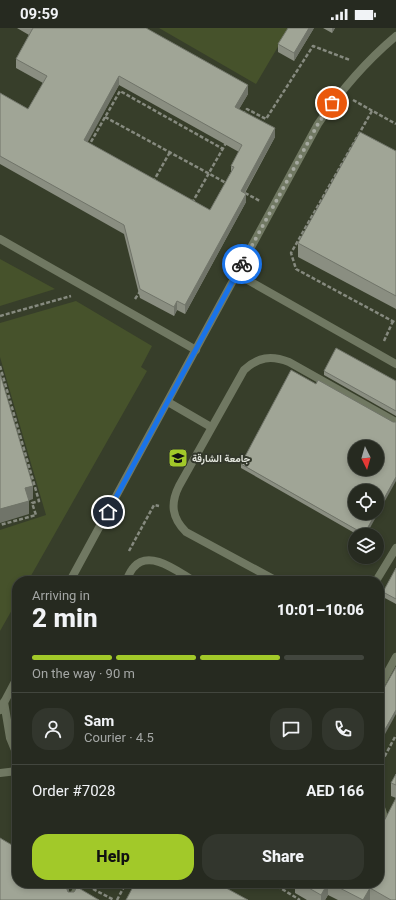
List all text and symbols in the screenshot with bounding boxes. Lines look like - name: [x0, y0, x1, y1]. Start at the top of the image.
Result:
- text: 09:59: [20, 5, 59, 23]
- pin: [315, 86, 349, 120]
- icon: bag: [321, 92, 343, 114]
- courier: [222, 244, 262, 284]
- icon: bike: [231, 253, 253, 275]
- north arrow: [348, 440, 384, 476]
- map controls: [348, 440, 384, 564]
- school or university icon: جامعة الشارقة: [167, 447, 189, 469]
- place label: جامعة الشارقة: [192, 453, 250, 465]
- button: locate: [348, 484, 384, 520]
- pin: [91, 495, 125, 529]
- icon: home: [97, 501, 119, 523]
- button: layers: [348, 528, 384, 564]
- text: Arriving in: [32, 588, 90, 603]
- text: 10:01–10:06: [277, 601, 364, 619]
- text: 2 min: [32, 603, 98, 633]
- text: On the way · 90 m: [32, 666, 135, 681]
- button: person: [32, 708, 74, 750]
- button: chat: [270, 708, 312, 750]
- button: phone: [322, 708, 364, 750]
- text: Sam: [84, 712, 114, 730]
- text: Courier · 4.5: [84, 730, 154, 745]
- text: Order #7028: [32, 782, 115, 800]
- text: AED 166: [306, 782, 364, 800]
- button: Help: [32, 834, 194, 880]
- button: Share: [202, 834, 364, 880]

